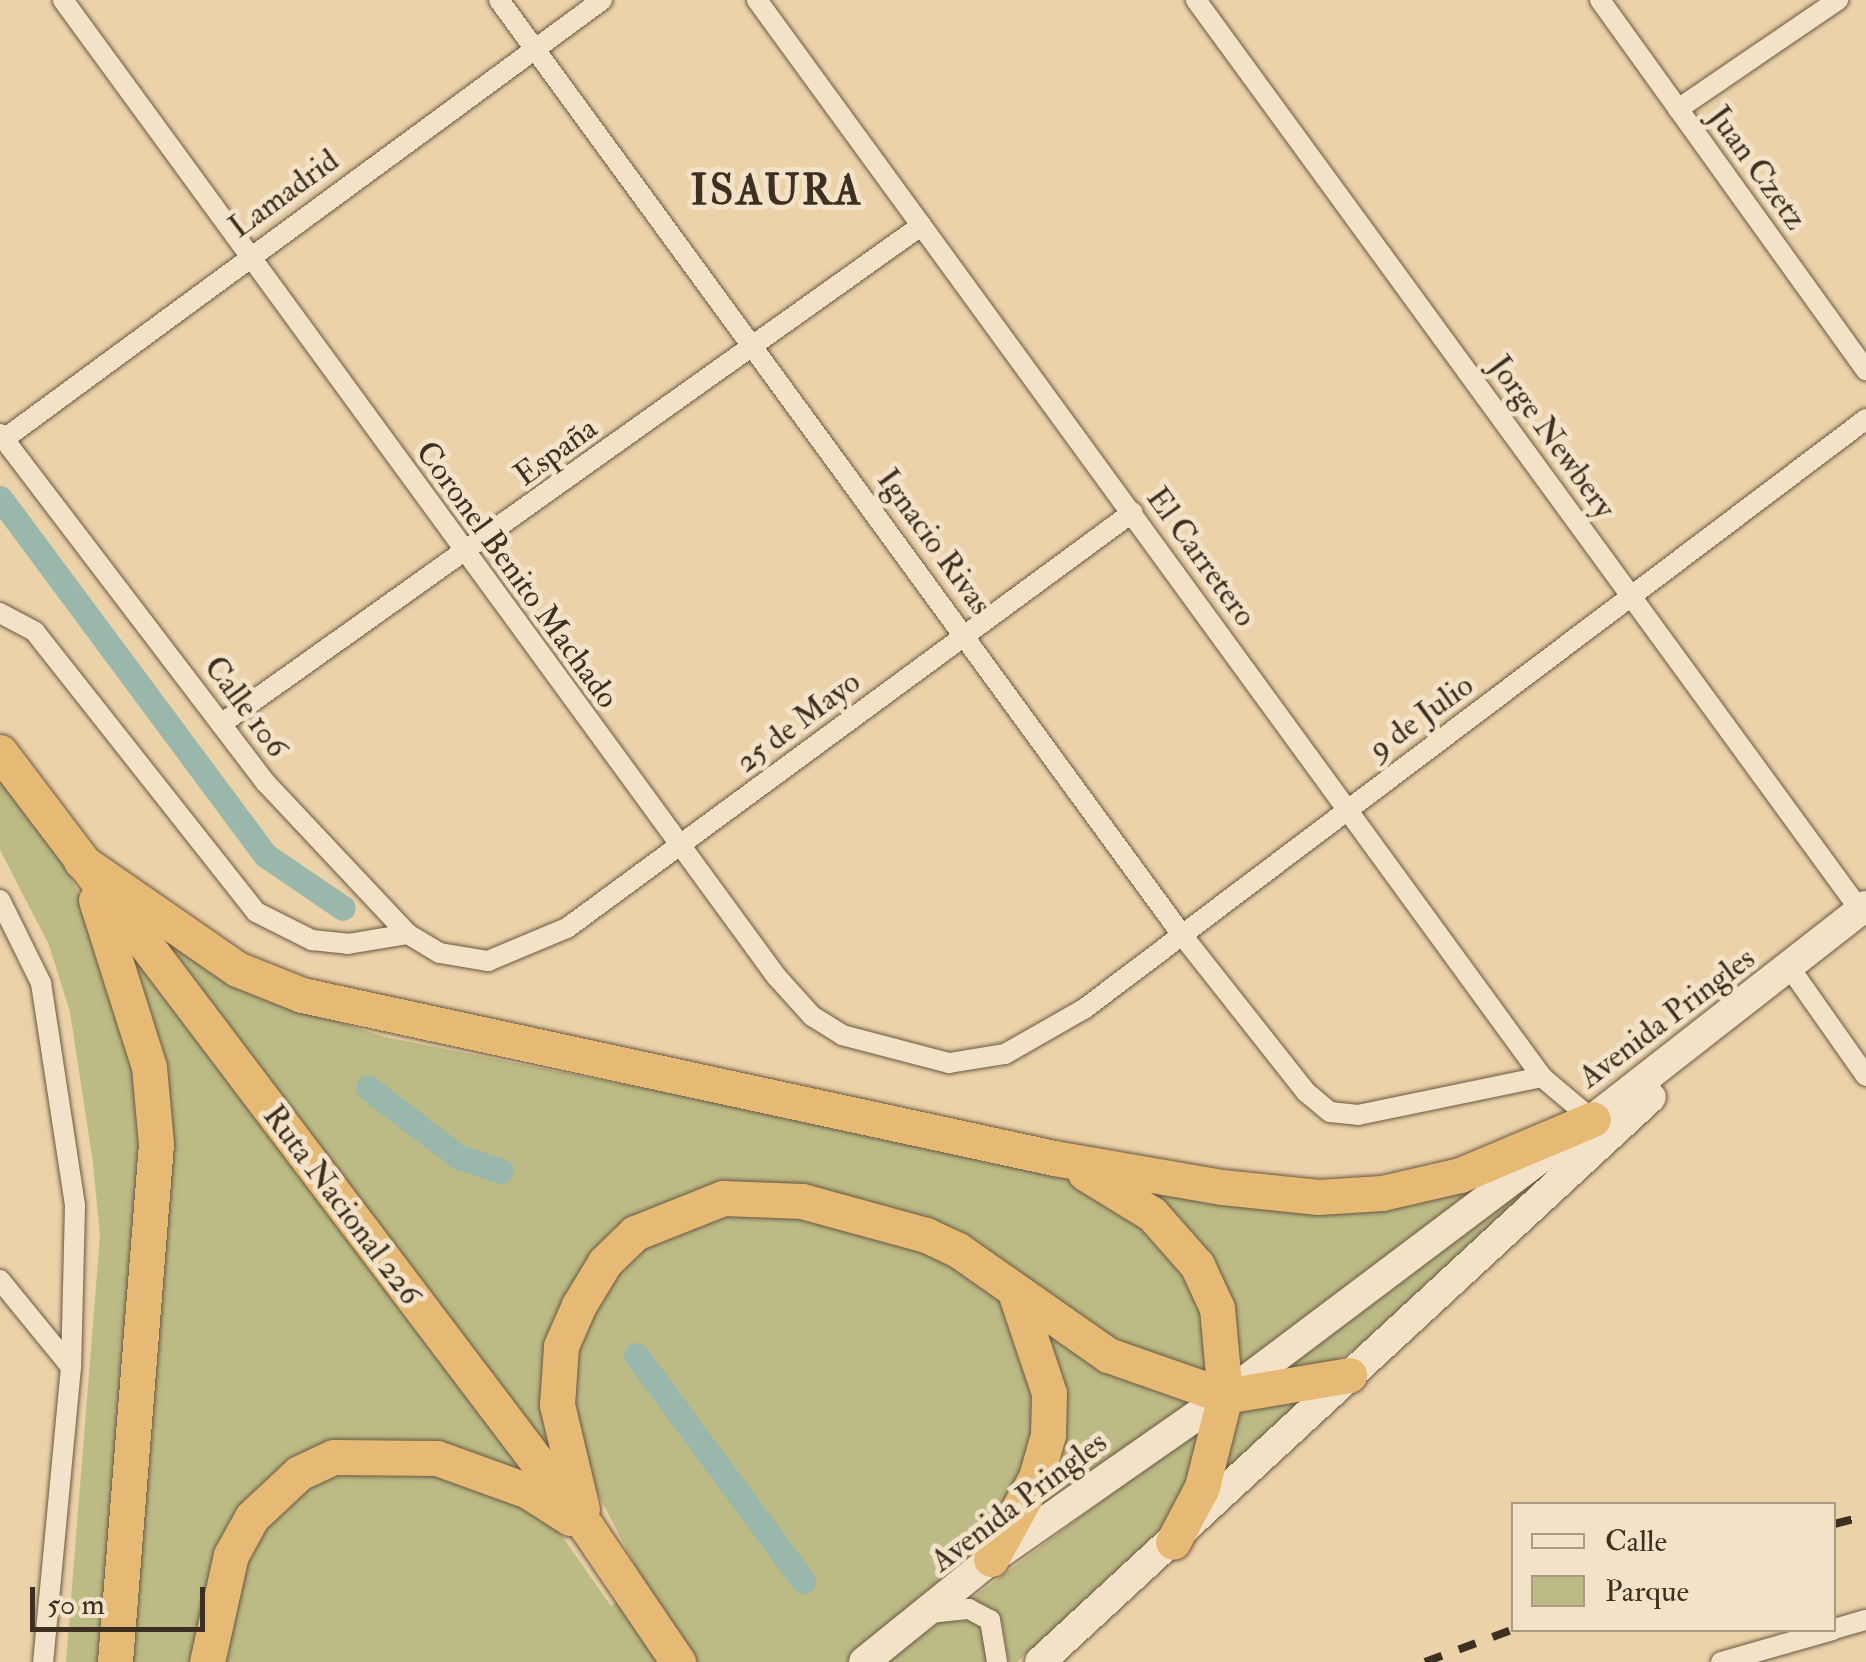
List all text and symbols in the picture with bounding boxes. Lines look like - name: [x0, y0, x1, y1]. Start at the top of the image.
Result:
- street label: Juan Czetz: [1699, 99, 1815, 237]
- street label: Lamadrid: [222, 141, 346, 247]
- district label: ISAURA: [691, 166, 863, 216]
- street label: Jorge Newbery: [1480, 348, 1624, 526]
- street label: España: [507, 409, 605, 495]
- street label: Coronel Benito Machado: [407, 434, 627, 716]
- street label: Ignacio Rivas: [868, 462, 1000, 622]
- street label: El Carretero: [1138, 480, 1264, 634]
- street label: Calle 106: [196, 649, 296, 765]
- street label: 25 de Mayo: [728, 663, 868, 781]
- street label: 9 de Julio: [1361, 666, 1481, 768]
- street label: Avenida Pringles: [1571, 939, 1763, 1097]
- street label: Ruta Nacional 226: [254, 1098, 430, 1312]
- street label: Avenida Pringles: [923, 1423, 1115, 1581]
- legend: [1511, 1502, 1836, 1632]
- text: Calle: [1605, 1523, 1667, 1560]
- scale bar: [35, 1567, 210, 1629]
- text: Parque: [1605, 1573, 1689, 1610]
- text: 50 m: [47, 1586, 105, 1623]

